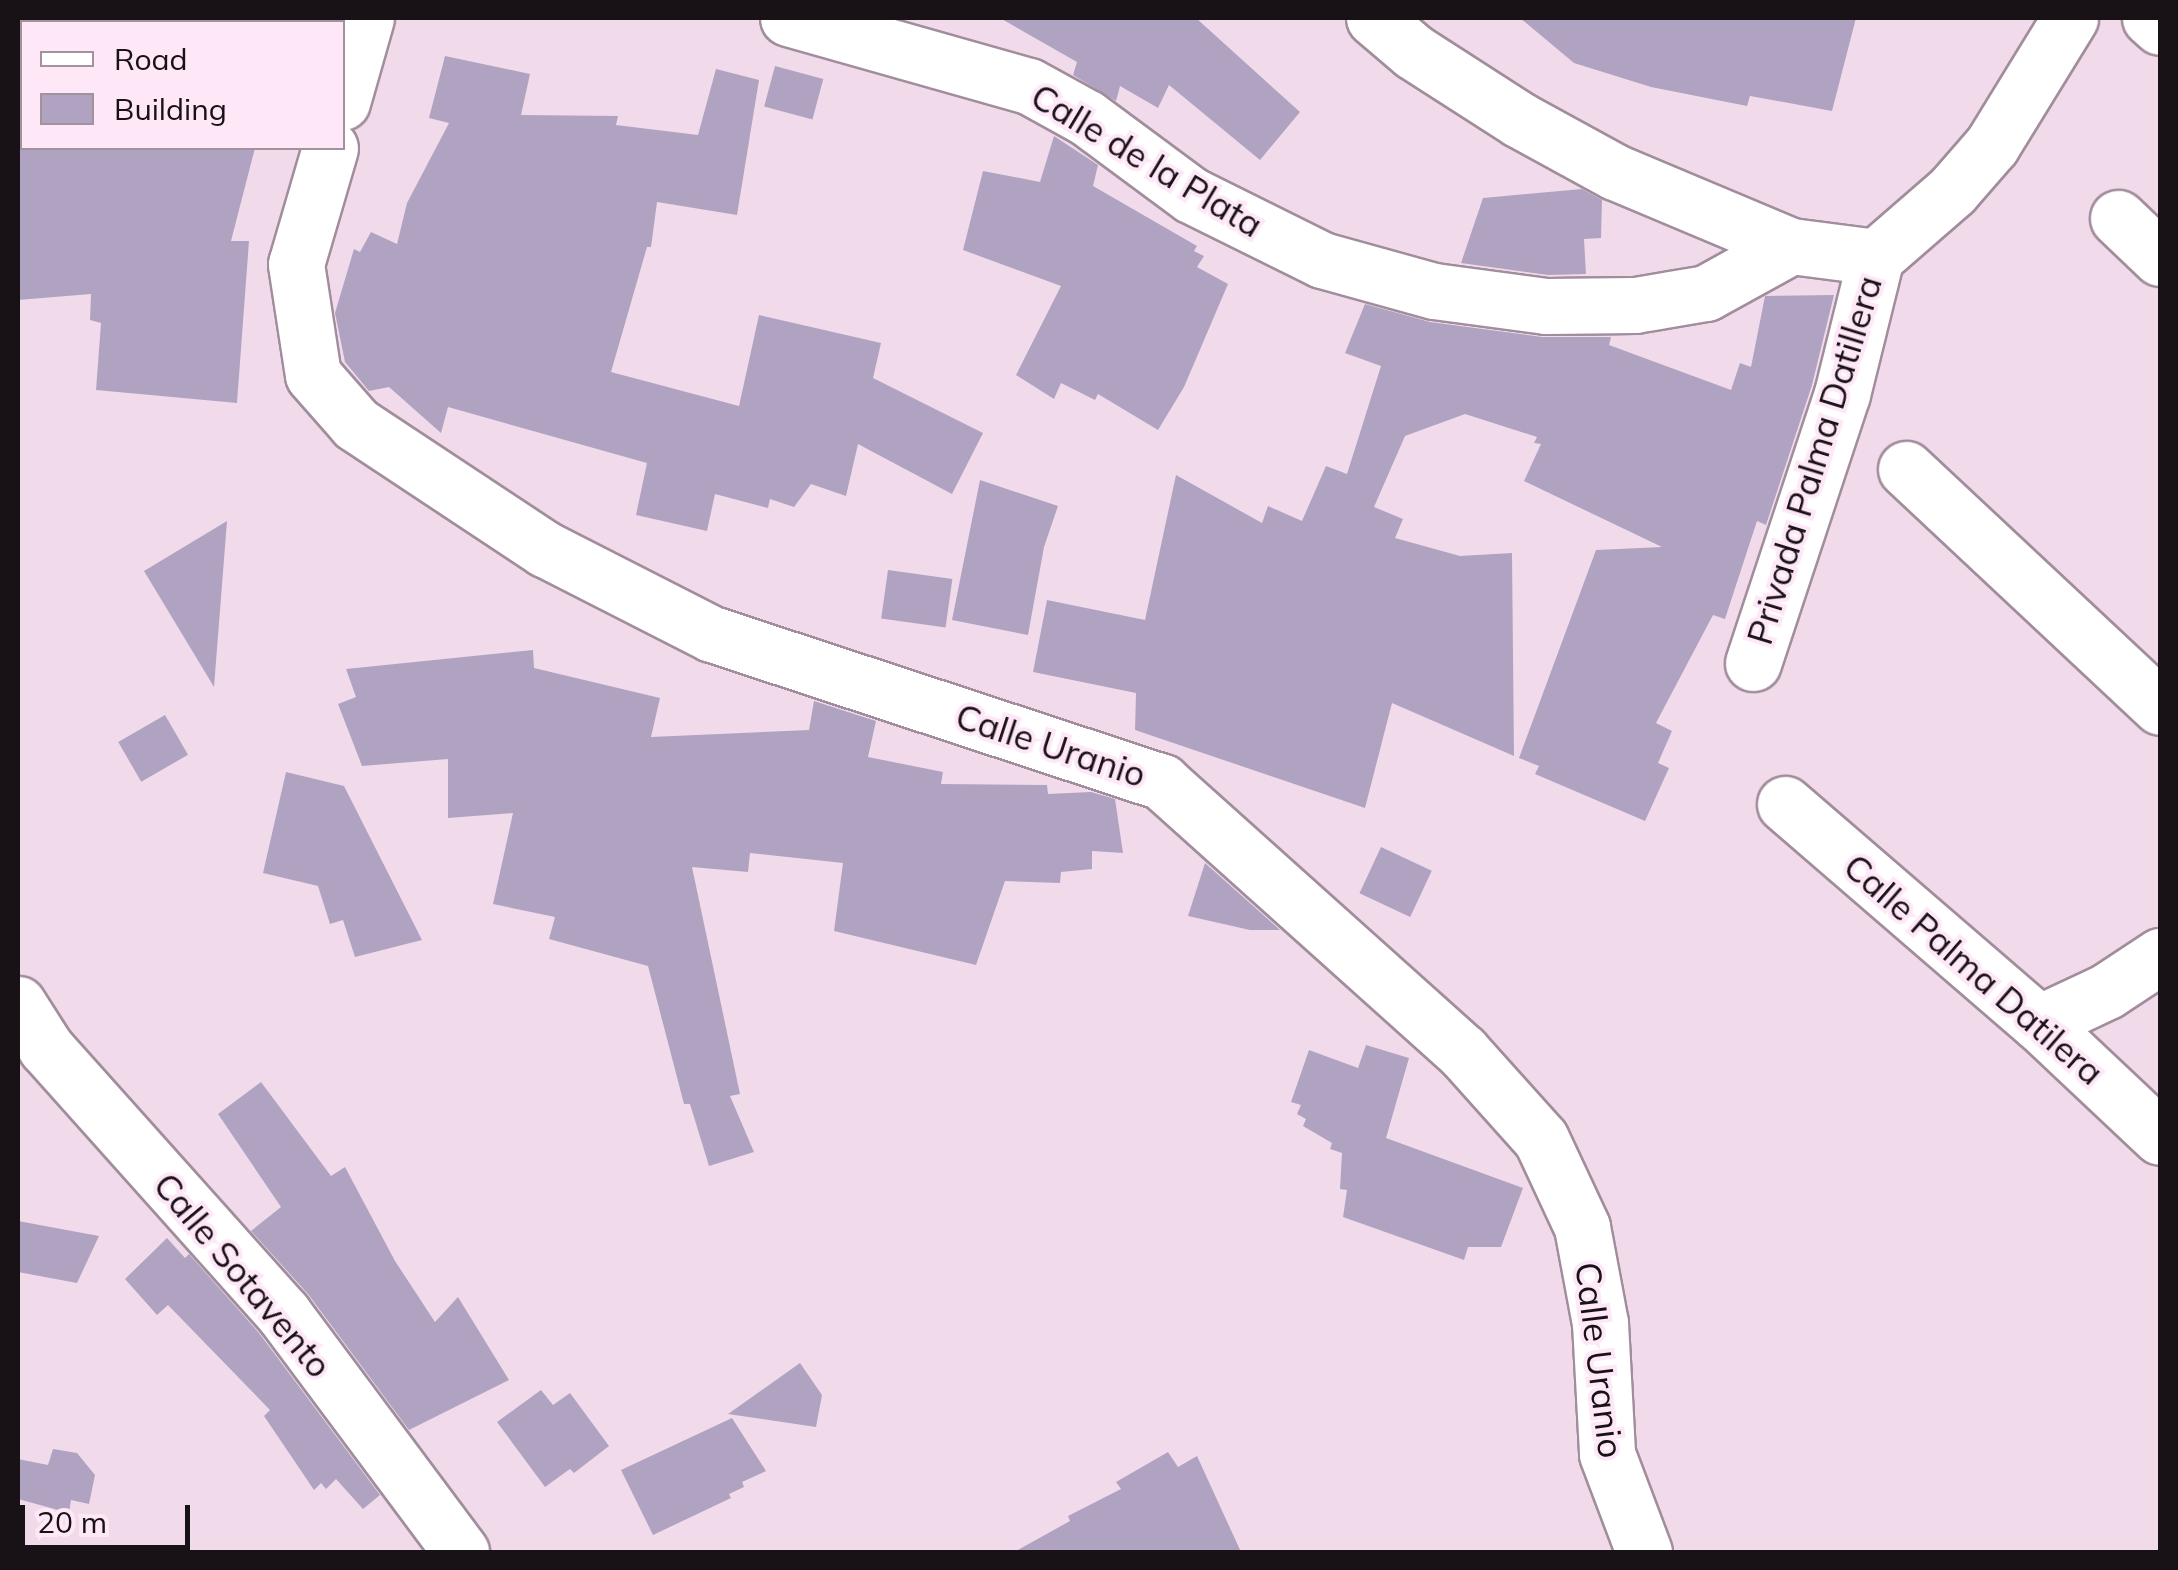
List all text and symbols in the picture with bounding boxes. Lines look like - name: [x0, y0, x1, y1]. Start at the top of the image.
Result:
- legend: [20, 20, 345, 150]
- text: Road: [114, 40, 188, 78]
- street label: Calle de la Plata: [1024, 74, 1270, 246]
- text: Building: [114, 90, 227, 128]
- street label: Privada Palma Datillera: [1738, 271, 1890, 649]
- street label: Calle Uranio: [951, 695, 1151, 795]
- street label: Calle Palma Datilera: [1836, 845, 2112, 1093]
- street label: Calle Sotavento: [145, 1164, 341, 1386]
- street label: Calle Uranio: [1567, 1260, 1633, 1460]
- scale bar: [25, 1485, 195, 1547]
- text: 20 m: [37, 1503, 107, 1541]

